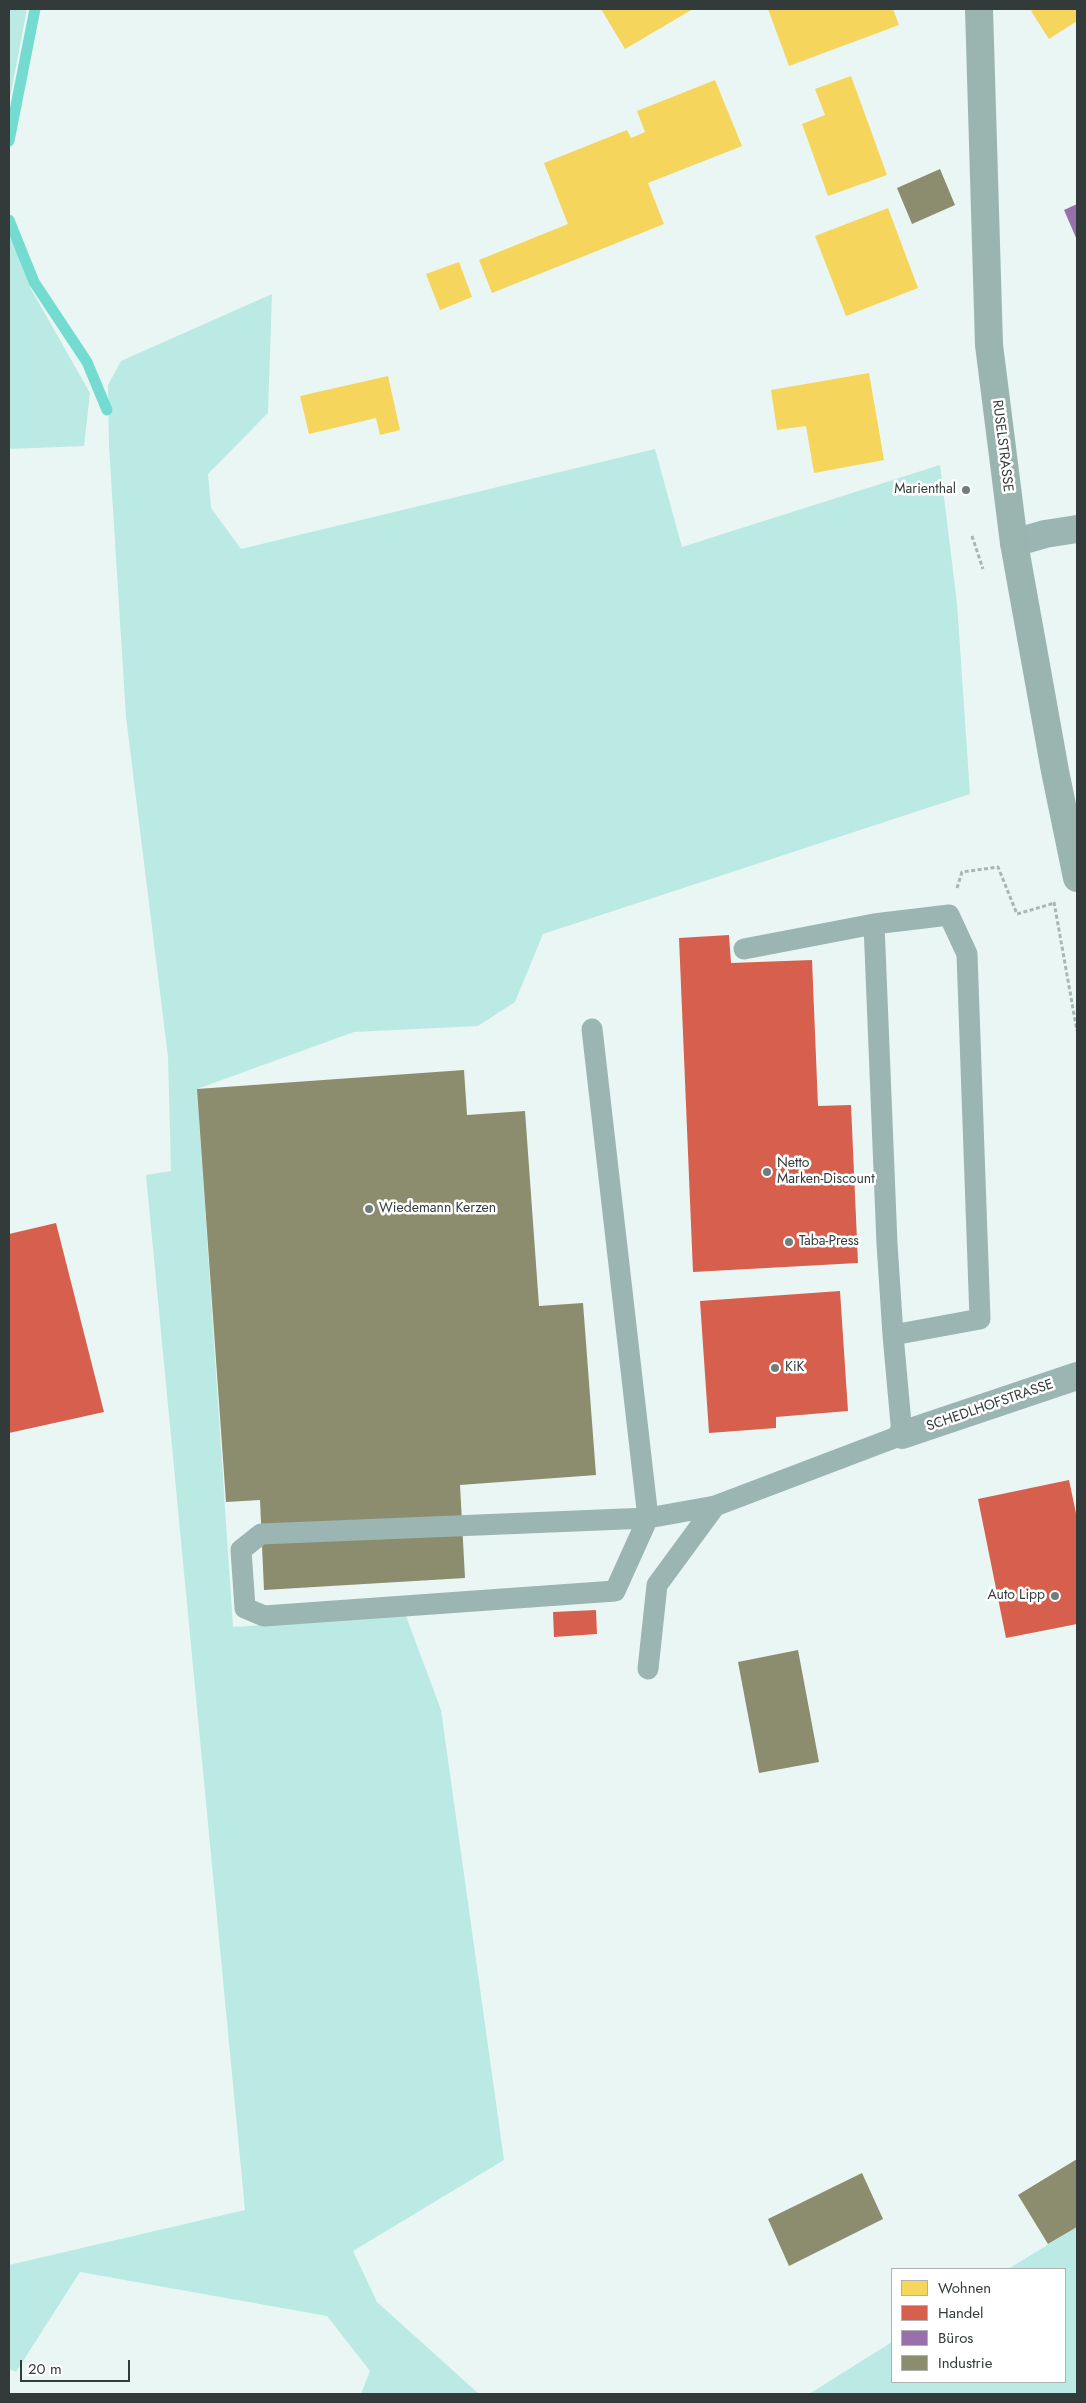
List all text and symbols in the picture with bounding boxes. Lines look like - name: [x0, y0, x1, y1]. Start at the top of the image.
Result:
- street label: RUSELSTRASSE: [988, 399, 1016, 493]
- place label: Marienthal: [894, 482, 956, 498]
- marker: Marienthal: [960, 484, 972, 496]
- place label: Netto Marken-Discount: [777, 1156, 875, 1188]
- marker: Netto Marken-Discount: [761, 1166, 773, 1178]
- place label: Wiedemann Kerzen: [379, 1201, 496, 1217]
- marker: Wiedemann Kerzen: [363, 1203, 375, 1215]
- place label: Taba-Press: [799, 1234, 859, 1250]
- marker: Taba-Press: [783, 1236, 795, 1248]
- place label: KiK: [785, 1360, 804, 1376]
- marker: KiK: [769, 1362, 781, 1374]
- street label: SCHEDLHOFSTRASSE: [924, 1376, 1056, 1436]
- place label: Auto Lipp: [988, 1588, 1045, 1604]
- marker: Auto Lipp: [1049, 1590, 1061, 1602]
- legend: [891, 2268, 1066, 2383]
- text: Wohnen: [938, 2277, 991, 2299]
- text: Handel: [938, 2302, 984, 2324]
- text: Büros: [938, 2327, 973, 2349]
- scale bar: [22, 2350, 132, 2382]
- text: Industrie: [938, 2352, 992, 2374]
- text: 20 m: [28, 2358, 62, 2380]

